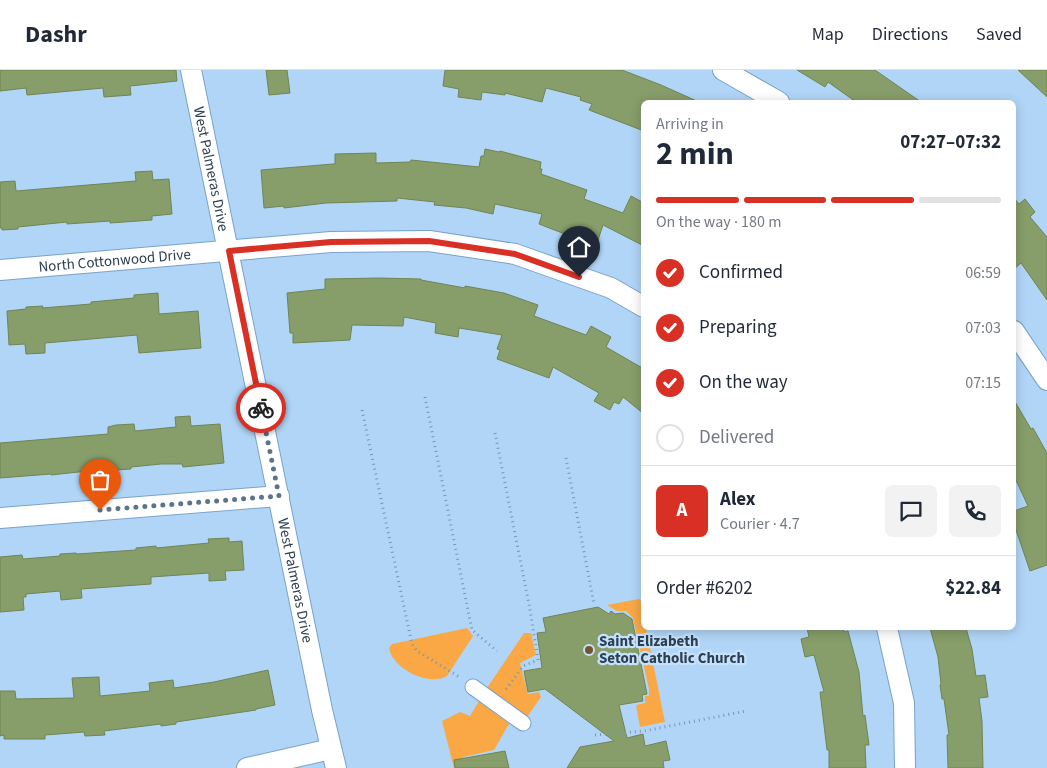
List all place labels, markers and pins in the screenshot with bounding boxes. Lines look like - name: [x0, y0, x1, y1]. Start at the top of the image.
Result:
- pin: [558, 226, 600, 277]
- pin: [79, 459, 121, 510]
- place label: Saint Elizabeth Seton Catholic Church: [599, 631, 745, 669]
- marker: Saint Elizabeth Seton Catholic Church: [583, 644, 595, 656]

